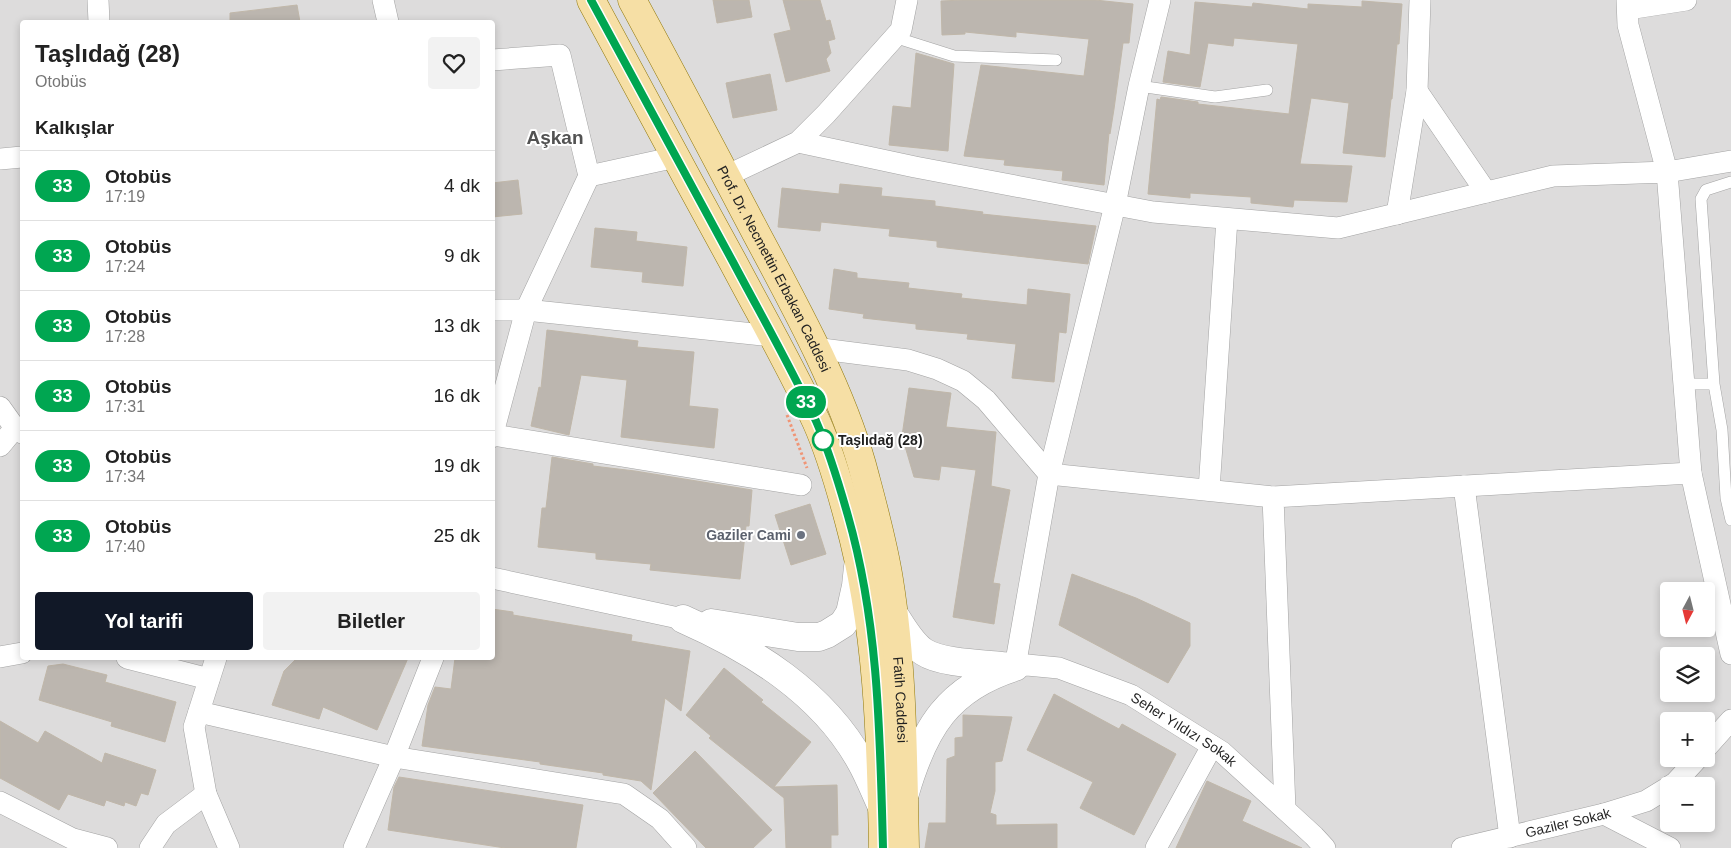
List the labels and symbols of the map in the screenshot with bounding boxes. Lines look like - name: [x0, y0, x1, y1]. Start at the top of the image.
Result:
- district label: Aşkan: [526, 127, 584, 148]
- street label: Prof. Dr. Necmettin Erbakan Caddesi: [714, 163, 834, 374]
- line badge: 33: [784, 386, 828, 418]
- marker: Taşlıdağ (28): [812, 429, 834, 451]
- place label: Taşlıdağ (28): [838, 432, 923, 448]
- place label: Gaziler Cami: [706, 527, 791, 543]
- marker: Gaziler Cami: [795, 529, 807, 541]
- north arrow: [1660, 582, 1715, 638]
- street label: Fatih Caddesi: [890, 656, 911, 743]
- street label: Seher Yıldızı Sokak: [1128, 689, 1241, 770]
- street label: Gaziler Sokak: [1524, 804, 1614, 841]

